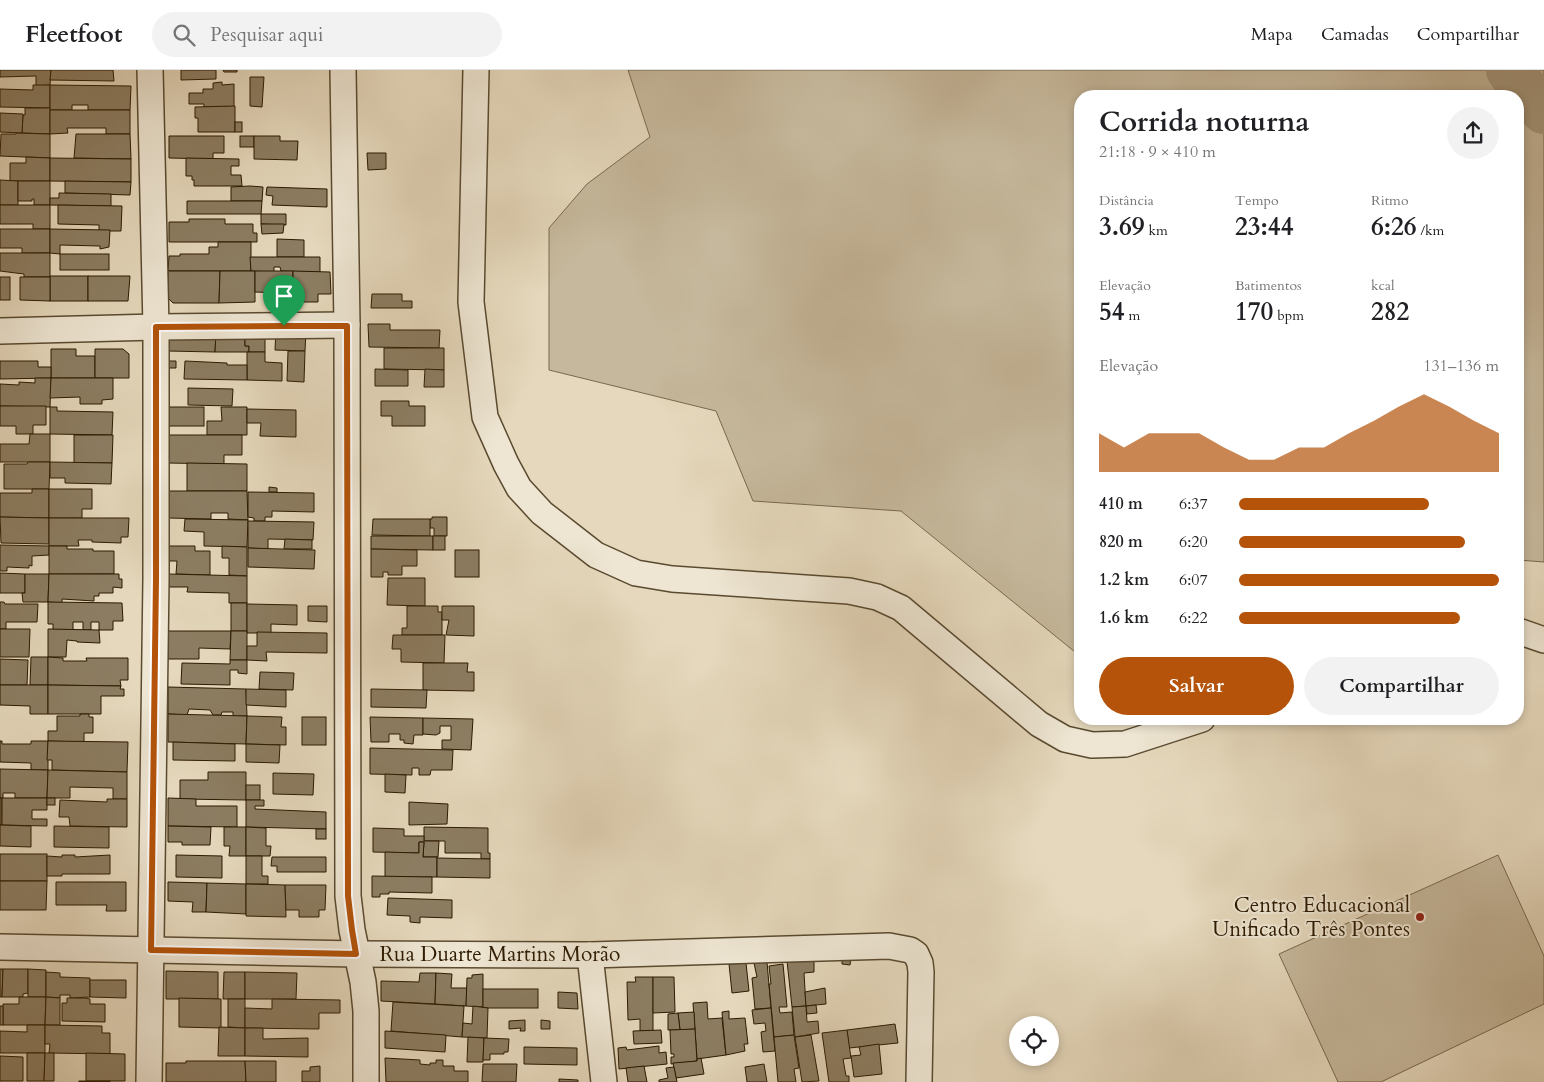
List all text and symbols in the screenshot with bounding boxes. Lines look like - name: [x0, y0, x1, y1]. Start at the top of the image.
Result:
- search box: [152, 12, 502, 57]
- text: Fleetfoot: [25, 18, 122, 51]
- icon: search: [170, 21, 198, 49]
- text: Pesquisar aqui: [210, 22, 323, 48]
- text: Mapa: [1251, 22, 1293, 47]
- text: Camadas: [1321, 22, 1389, 47]
- text: Compartilhar: [1417, 22, 1519, 47]
- text: Corrida noturna: [1099, 103, 1309, 141]
- button: share: [1447, 107, 1499, 159]
- text: 21:18 · 9 × 410 m: [1099, 141, 1216, 163]
- text: Distância: [1099, 191, 1154, 210]
- text: Tempo: [1235, 191, 1278, 210]
- text: Ritmo: [1371, 191, 1408, 210]
- text: 3.69: [1099, 210, 1145, 244]
- text: 23:44: [1235, 210, 1293, 244]
- text: 6:26: [1371, 210, 1417, 244]
- text: km: [1145, 221, 1168, 240]
- text: /km: [1417, 221, 1444, 240]
- pin: [263, 275, 305, 326]
- text: Elevação: [1099, 276, 1151, 295]
- text: Batimentos: [1235, 276, 1302, 295]
- text: kcal: [1371, 276, 1395, 295]
- icon: arrive: [270, 282, 298, 310]
- text: 54: [1099, 295, 1125, 329]
- text: 170: [1235, 295, 1273, 329]
- text: 282: [1371, 295, 1409, 329]
- text: m: [1125, 306, 1140, 325]
- text: bpm: [1273, 306, 1304, 325]
- text: Elevação: [1099, 355, 1158, 377]
- text: 131–136 m: [1423, 355, 1499, 377]
- text: 410 m: [1099, 493, 1143, 515]
- text: 6:37: [1179, 493, 1208, 515]
- text: 820 m: [1099, 531, 1143, 553]
- text: 6:20: [1179, 531, 1208, 553]
- text: 1.2 km: [1099, 569, 1149, 591]
- text: 6:07: [1179, 569, 1208, 591]
- text: 1.6 km: [1099, 607, 1149, 629]
- text: 6:22: [1179, 607, 1208, 629]
- button: Salvar: [1099, 657, 1294, 715]
- button: Compartilhar: [1304, 657, 1499, 715]
- place label: Centro Educacional Unificado Três Pontes: [1212, 891, 1410, 944]
- marker: Centro Educacional Unificado Três Pontes: [1414, 911, 1426, 923]
- street label: Rua Duarte Martins Morão: [380, 940, 620, 969]
- map controls: [1009, 1016, 1059, 1066]
- button: locate: [1009, 1016, 1059, 1066]

